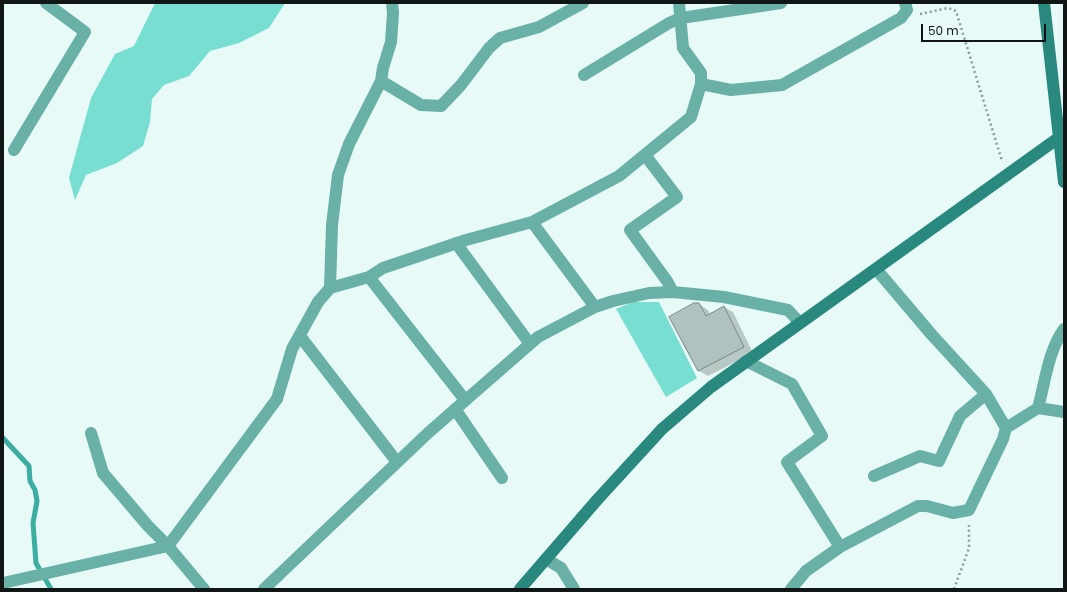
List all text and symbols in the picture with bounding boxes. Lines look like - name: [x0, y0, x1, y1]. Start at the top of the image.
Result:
- scale bar: [923, 16, 1048, 42]
- text: 50 m: [928, 22, 959, 39]

